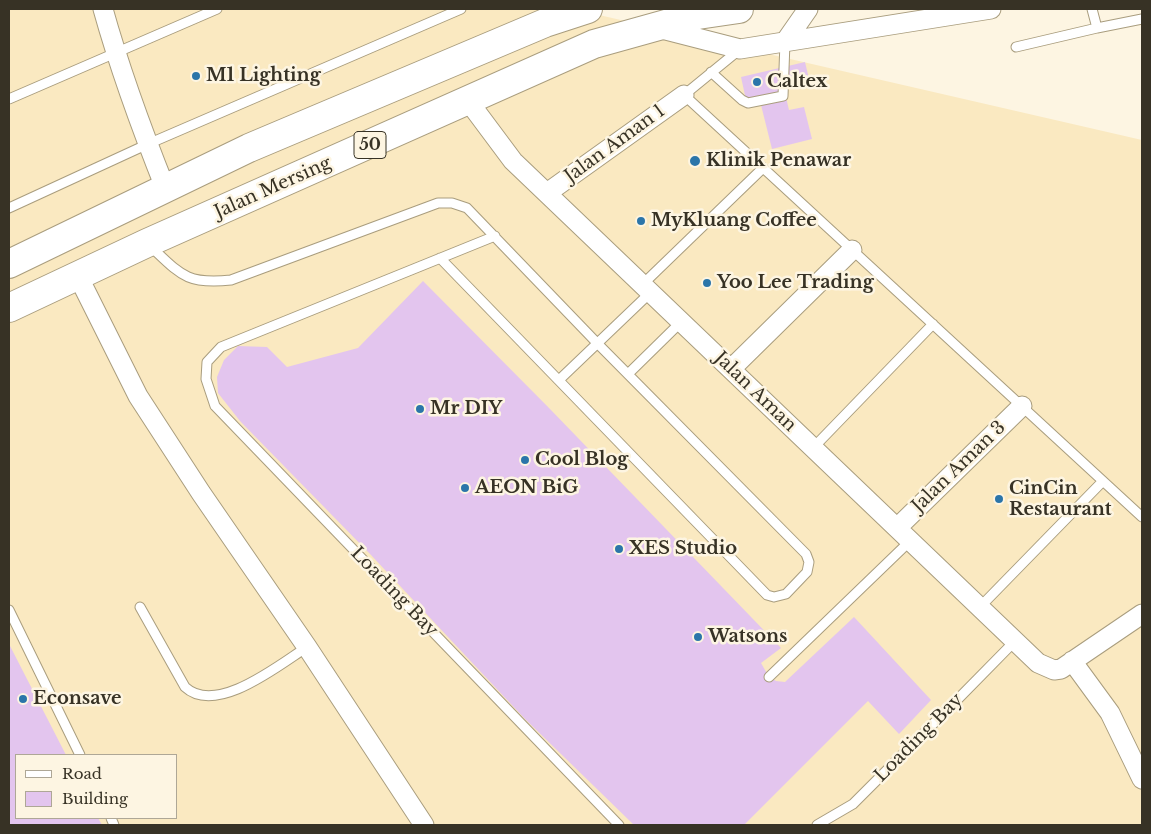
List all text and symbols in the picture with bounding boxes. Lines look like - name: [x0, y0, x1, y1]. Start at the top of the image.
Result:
- place label: M1 Lighting: [206, 65, 321, 87]
- marker: M1 Lighting: [190, 70, 202, 82]
- place label: Caltex: [767, 71, 827, 93]
- marker: Caltex: [751, 76, 763, 88]
- street label: Jalan Aman 1: [561, 100, 669, 188]
- road number: 50: [354, 132, 386, 158]
- place label: Klinik Penawar: [706, 150, 851, 172]
- street label: Jalan Mersing: [211, 153, 335, 223]
- marker: Klinik Penawar: [688, 154, 702, 168]
- place label: MyKluang Coffee: [651, 210, 817, 232]
- marker: MyKluang Coffee: [635, 215, 647, 227]
- place label: Yoo Lee Trading: [717, 272, 874, 294]
- marker: Yoo Lee Trading: [701, 277, 713, 289]
- street label: Jalan Aman: [710, 348, 800, 436]
- place label: Mr DIY: [430, 398, 502, 420]
- marker: Mr DIY: [414, 403, 426, 415]
- street label: Jalan Aman 3: [908, 417, 1010, 517]
- place label: Cool Blog: [535, 449, 628, 471]
- marker: Cool Blog: [519, 454, 531, 466]
- place label: AEON BiG: [475, 477, 578, 499]
- place label: CinCin Restaurant: [1009, 478, 1112, 520]
- marker: AEON BiG: [459, 482, 471, 494]
- marker: CinCin Restaurant: [993, 493, 1005, 505]
- place label: XES Studio: [629, 538, 737, 560]
- street label: Loading Bay: [346, 543, 442, 641]
- marker: XES Studio: [613, 543, 625, 555]
- place label: Watsons: [708, 626, 787, 648]
- marker: Watsons: [692, 631, 704, 643]
- place label: Econsave: [33, 688, 122, 710]
- street label: Loading Bay: [870, 689, 968, 787]
- marker: Econsave: [17, 693, 29, 705]
- legend: [15, 754, 178, 819]
- text: Road: [62, 764, 102, 783]
- text: Building: [62, 789, 128, 808]

